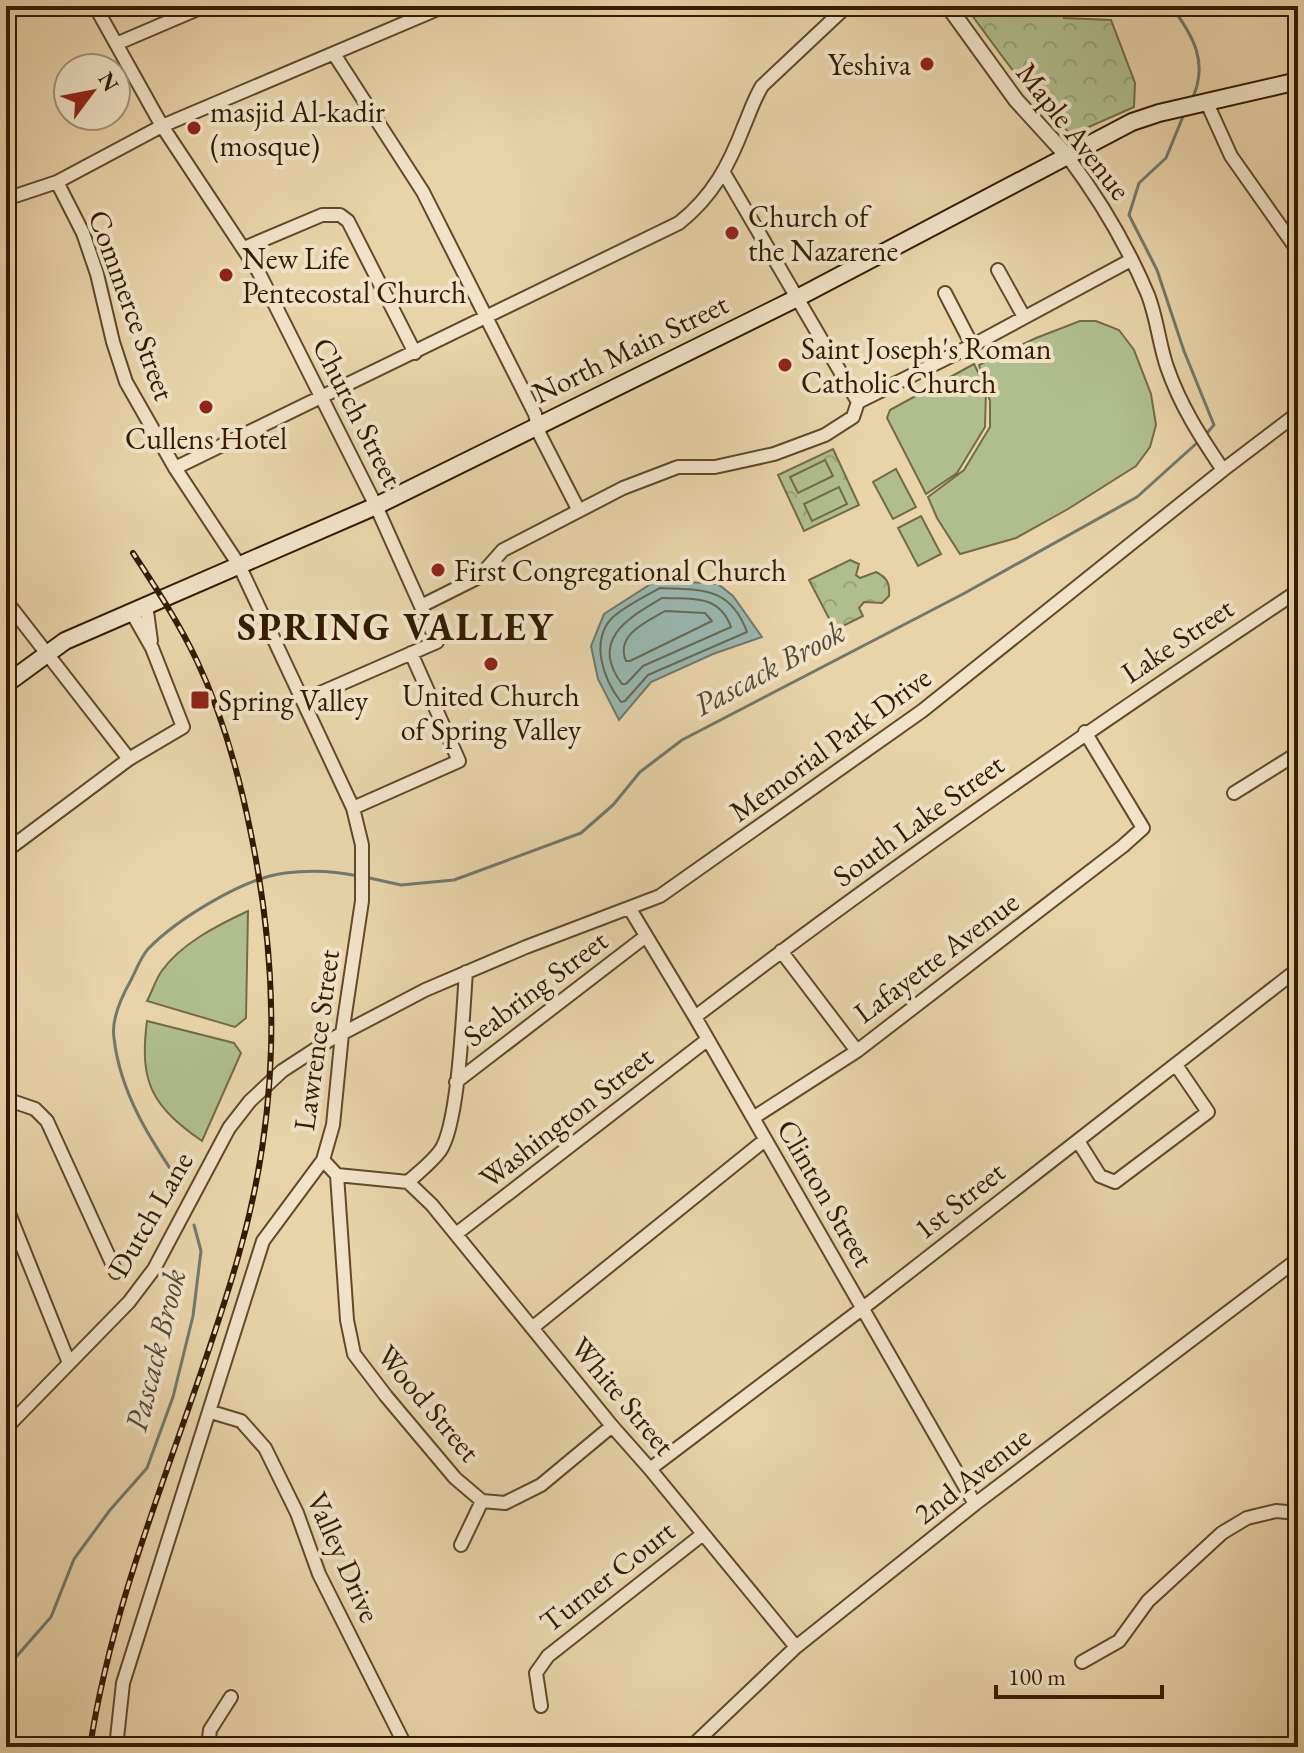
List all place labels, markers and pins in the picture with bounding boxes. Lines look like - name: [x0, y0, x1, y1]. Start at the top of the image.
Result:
- place label: Yeshiva: [828, 45, 911, 84]
- marker: Yeshiva: [918, 55, 936, 73]
- place label: masjid Al-kadir (mosque): [210, 92, 385, 165]
- marker: masjid Al-kadir (mosque): [185, 119, 203, 137]
- place label: Church of the Nazarene: [748, 197, 898, 270]
- marker: Church of the Nazarene: [723, 224, 741, 242]
- place label: New Life Pentecostal Church: [242, 239, 466, 312]
- marker: New Life Pentecostal Church: [217, 266, 235, 284]
- place label: Saint Joseph's Roman Catholic Church: [801, 329, 1052, 402]
- marker: Saint Joseph's Roman Catholic Church: [776, 356, 794, 374]
- marker: Cullens Hotel: [197, 398, 215, 416]
- place label: Cullens Hotel: [125, 419, 287, 458]
- place label: First Congregational Church: [454, 551, 787, 590]
- marker: First Congregational Church: [429, 561, 447, 579]
- marker: United Church of Spring Valley: [482, 655, 500, 673]
- place label: United Church of Spring Valley: [401, 676, 582, 749]
- place label: Spring Valley: [218, 681, 369, 720]
- marker: Spring Valley: [189, 689, 211, 711]

